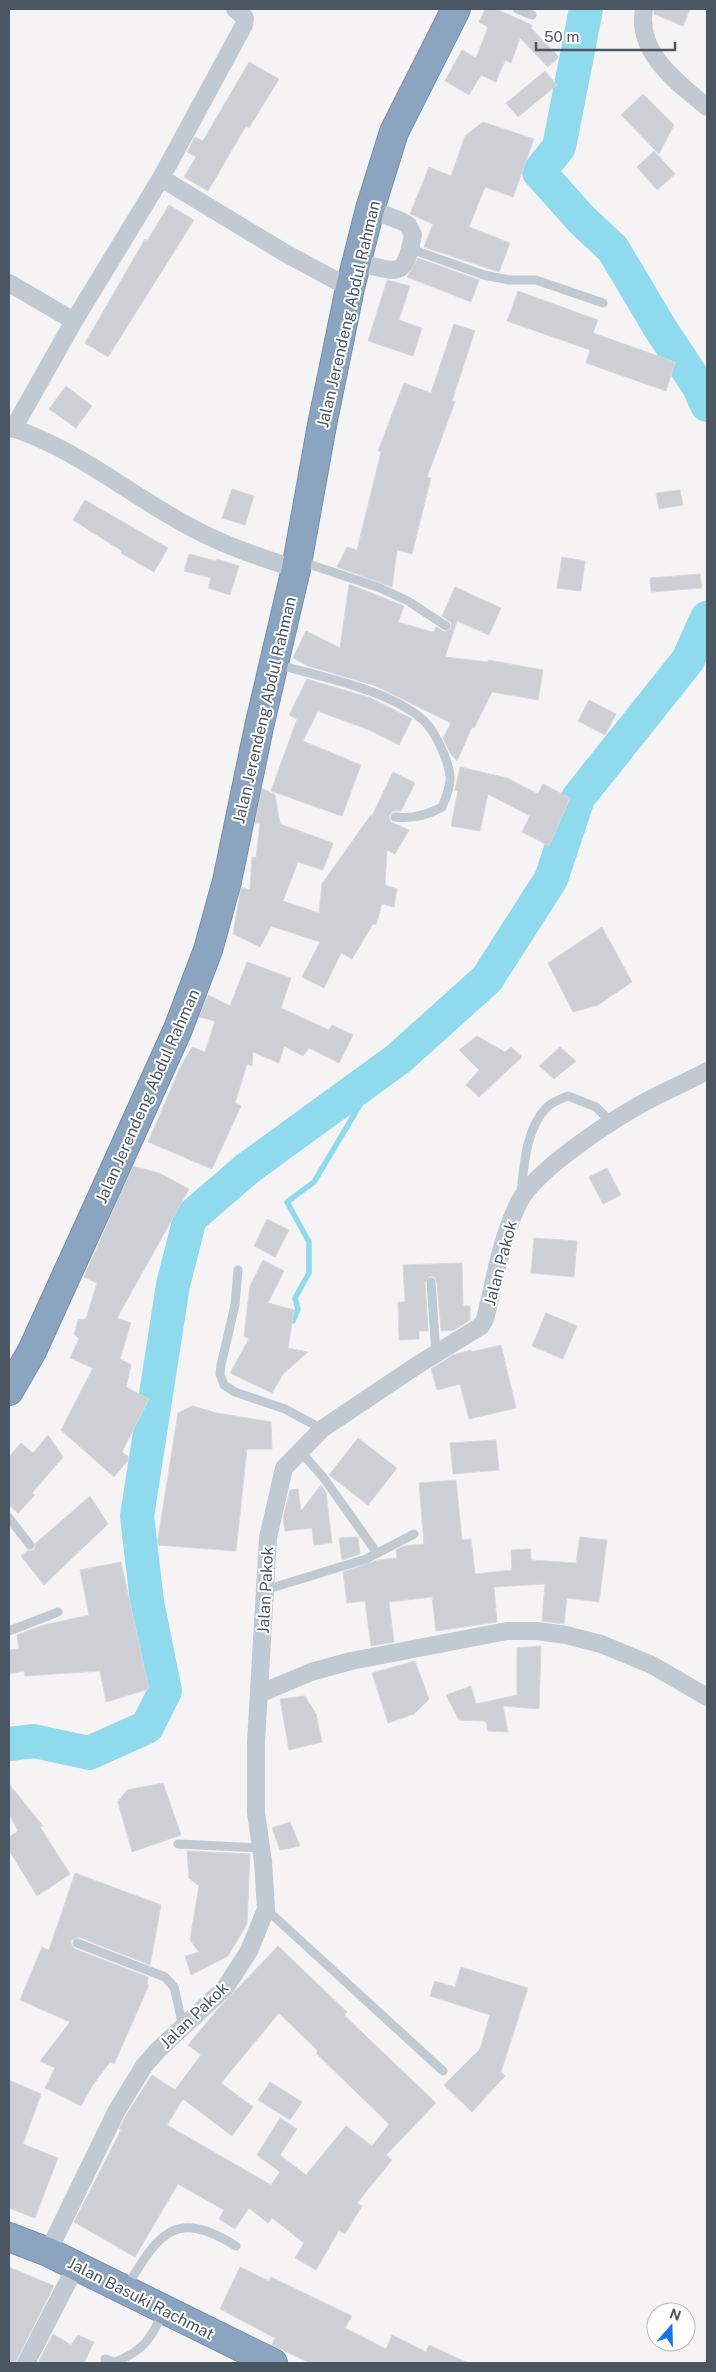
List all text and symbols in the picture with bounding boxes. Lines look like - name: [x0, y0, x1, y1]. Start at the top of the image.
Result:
- scale bar: [536, 20, 675, 52]
- text: 50 m: [544, 28, 579, 45]
- street label: Jalan Jerendeng Abdul Rahman: [313, 199, 384, 429]
- street label: Jalan Jerendeng Abdul Rahman: [229, 595, 300, 825]
- street label: Jalan Jerendeng Abdul Rahman: [92, 986, 203, 1206]
- street label: Jalan Pakok: [480, 1218, 521, 1308]
- street label: Jalan Pakok: [254, 1546, 277, 1634]
- street label: Jalan Pakok: [156, 1978, 232, 2053]
- street label: Jalan Basuki Rachmat: [65, 2253, 217, 2344]
- north arrow: [646, 2302, 696, 2352]
- text: N: [668, 2305, 683, 2324]

